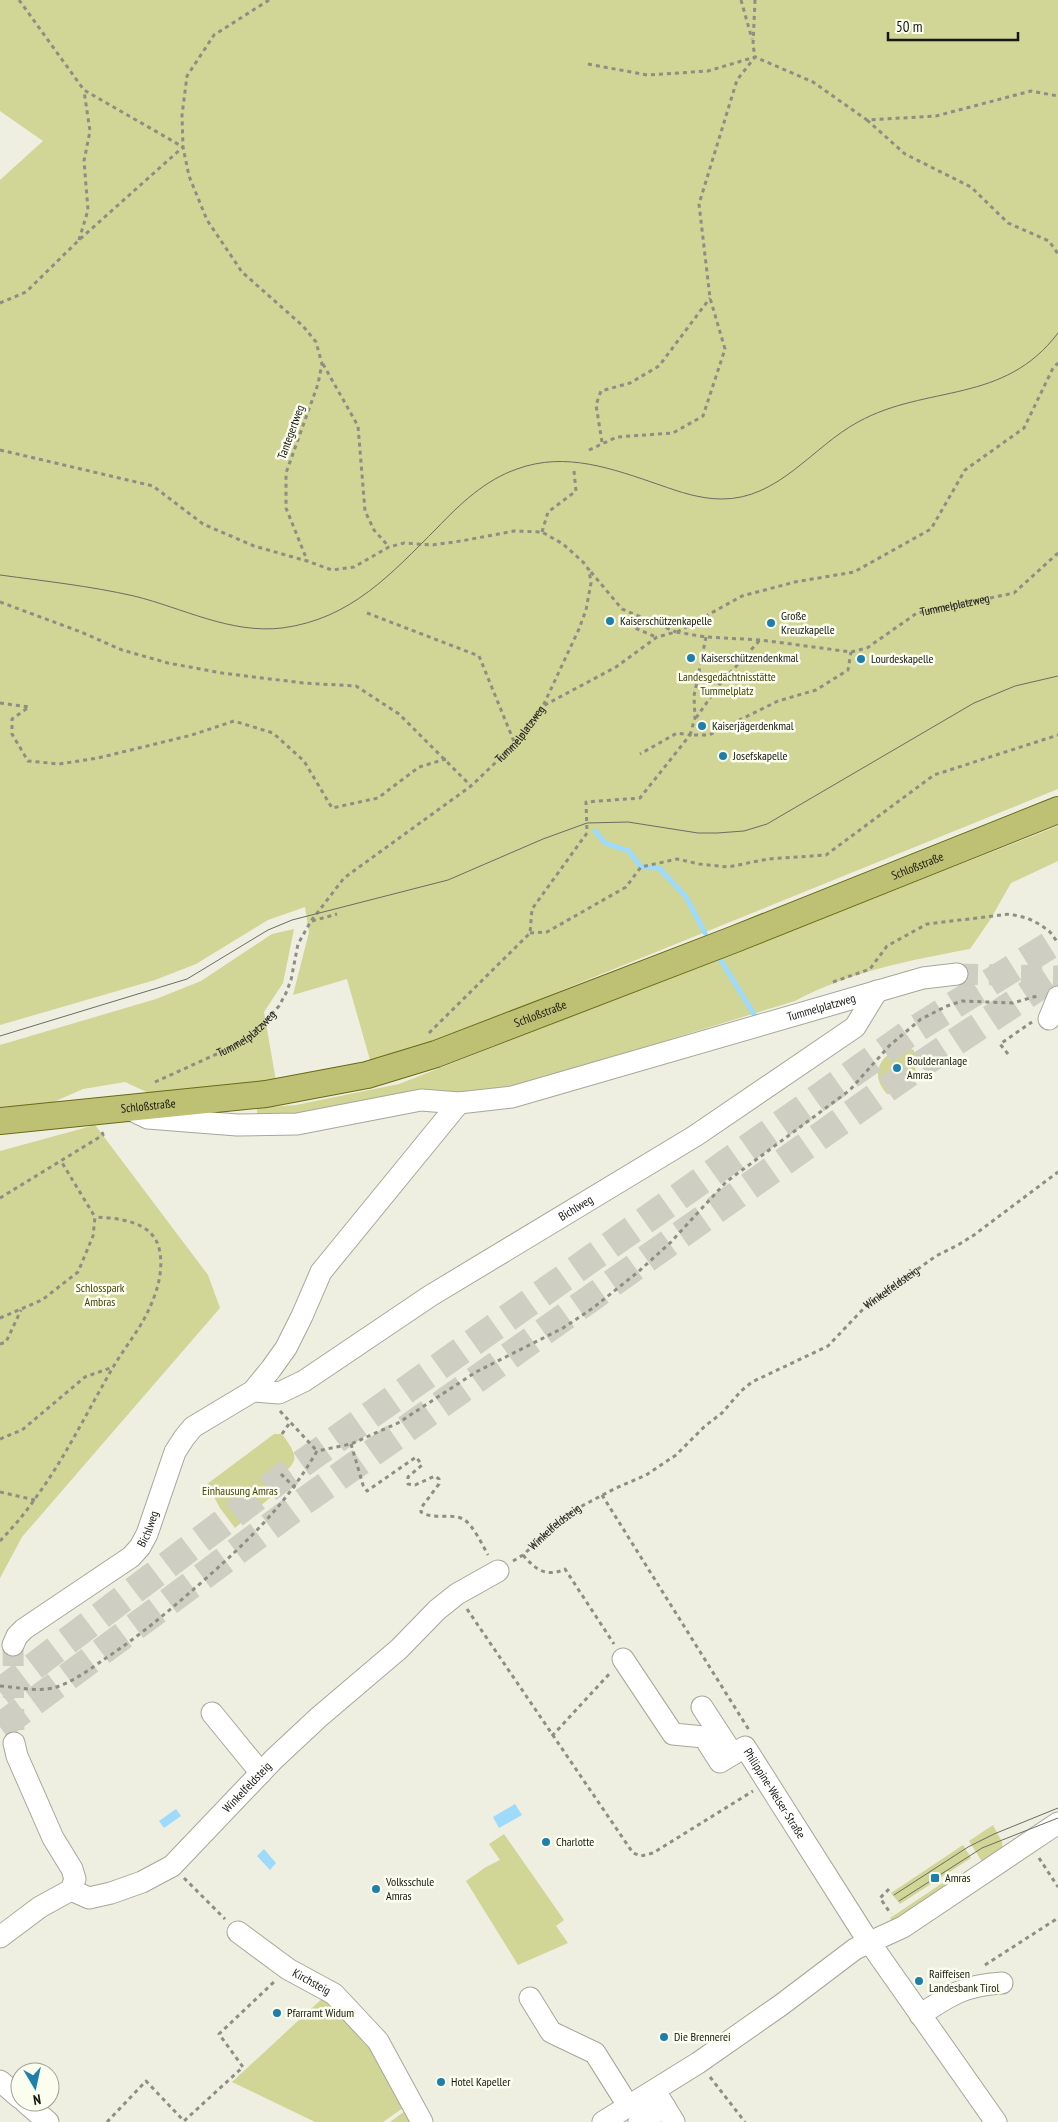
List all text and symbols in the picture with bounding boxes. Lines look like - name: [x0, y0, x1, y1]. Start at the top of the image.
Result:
- scale bar: [888, 10, 1018, 42]
- text: 50 m: [896, 17, 922, 36]
- street label: Tantegertweg: [274, 403, 307, 461]
- street label: Tummelplatzweg: [919, 590, 991, 619]
- place label: Große Kreuzkapelle: [781, 608, 835, 637]
- place label: Kaiserschützenkapelle: [620, 613, 712, 628]
- marker: Kaiserschützenkapelle: [604, 615, 616, 627]
- marker: Große Kreuzkapelle: [765, 617, 777, 629]
- place label: Kaiserschützendenkmal: [701, 650, 799, 665]
- place label: Lourdeskapelle: [871, 651, 934, 666]
- marker: Kaiserschützendenkmal: [685, 652, 697, 664]
- marker: Lourdeskapelle: [855, 653, 867, 665]
- park label: Landesgedächtnisstätte Tummelplatz: [678, 669, 776, 698]
- street label: Tummelplatzweg: [492, 702, 548, 766]
- place label: Kaiserjägerdenkmal: [712, 718, 794, 733]
- marker: Kaiserjägerdenkmal: [696, 720, 708, 732]
- place label: Josefskapelle: [732, 748, 787, 763]
- marker: Josefskapelle: [717, 750, 729, 762]
- street label: Schloßstraße: [889, 849, 945, 883]
- street label: Tummelplatzweg: [785, 990, 857, 1024]
- street label: Schloßstraße: [512, 997, 568, 1030]
- street label: Tummelplatzweg: [214, 1007, 279, 1060]
- place label: Boulderanlage Amras: [907, 1053, 967, 1082]
- marker: Boulderanlage Amras: [891, 1062, 903, 1074]
- street label: Schloßstraße: [120, 1095, 176, 1116]
- street label: Bichlweg: [555, 1191, 595, 1224]
- street label: Winkelfeldsteig: [861, 1263, 922, 1312]
- park label: Schlosspark Ambras: [76, 1280, 125, 1309]
- park label: Einhausung Amras: [202, 1483, 278, 1498]
- street label: Winkelfeldsteig: [525, 1500, 584, 1553]
- street label: Bichlweg: [133, 1509, 161, 1549]
- street label: Philippine-Welser-Straße: [741, 1745, 809, 1841]
- street label: Winkelfeldsteig: [219, 1758, 274, 1815]
- place label: Charlotte: [556, 1834, 594, 1849]
- marker: Charlotte: [540, 1836, 552, 1848]
- place label: Amras: [945, 1870, 971, 1885]
- marker: Amras: [929, 1872, 941, 1884]
- place label: Volksschule Amras: [385, 1874, 434, 1903]
- marker: Volksschule Amras: [370, 1883, 382, 1895]
- street label: Kirchsteig: [290, 1965, 334, 1998]
- place label: Raiffeisen Landesbank Tirol: [929, 1966, 999, 1995]
- marker: Raiffeisen Landesbank Tirol: [913, 1975, 925, 1987]
- place label: Pfarramt Widum: [287, 2005, 354, 2020]
- marker: Pfarramt Widum: [271, 2007, 283, 2019]
- place label: Die Brennerei: [674, 2029, 731, 2044]
- marker: Die Brennerei: [658, 2031, 670, 2043]
- north arrow: [10, 2062, 60, 2112]
- place label: Hotel Kapeller: [451, 2074, 511, 2089]
- marker: Hotel Kapeller: [435, 2076, 447, 2088]
- text: N: [32, 2090, 42, 2109]

